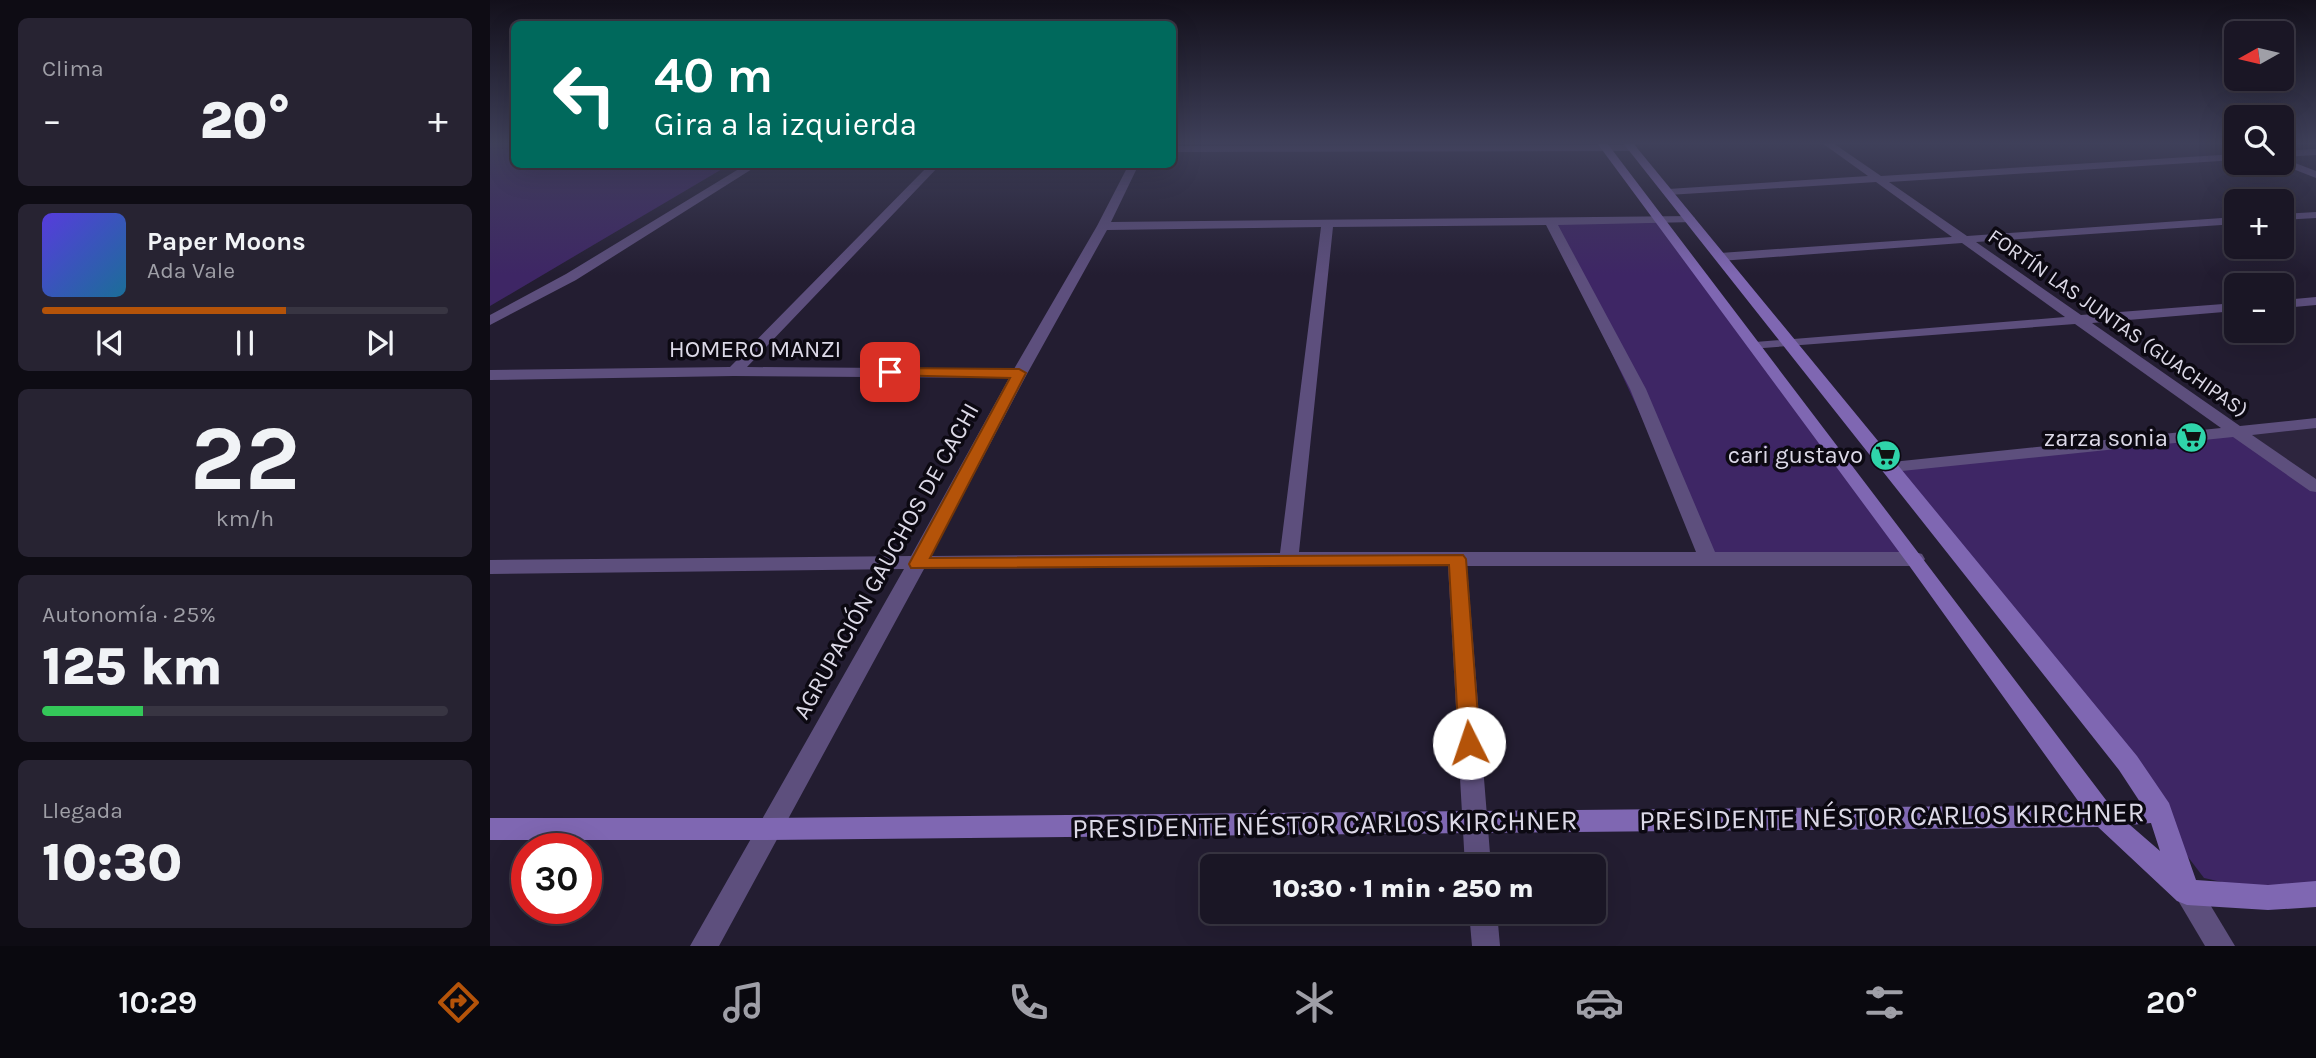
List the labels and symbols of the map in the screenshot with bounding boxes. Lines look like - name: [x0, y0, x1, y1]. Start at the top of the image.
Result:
- north arrow: [2224, 21, 2294, 91]
- street label: FORTÍN LAS JUNTAS (GUACHIPAS): [1984, 224, 2252, 422]
- street label: HOMERO MANZI: [669, 335, 841, 363]
- pin: [860, 342, 920, 402]
- street label: AGRUPACIÓN GAUCHOS DE CACHI: [787, 398, 985, 724]
- supermarket icon: zarza sonia: [2174, 421, 2208, 455]
- place label: zarza sonia: [2044, 424, 2168, 452]
- supermarket icon: cari gustavo: [1869, 438, 1903, 472]
- place label: cari gustavo: [1728, 441, 1863, 469]
- position arrow: [1432, 706, 1506, 780]
- street label: PRESIDENTE NÉSTOR CARLOS KIRCHNER: [1639, 794, 2145, 837]
- street label: PRESIDENTE NÉSTOR CARLOS KIRCHNER: [1072, 802, 1578, 845]
- speed limit sign: 30: [511, 833, 602, 924]

